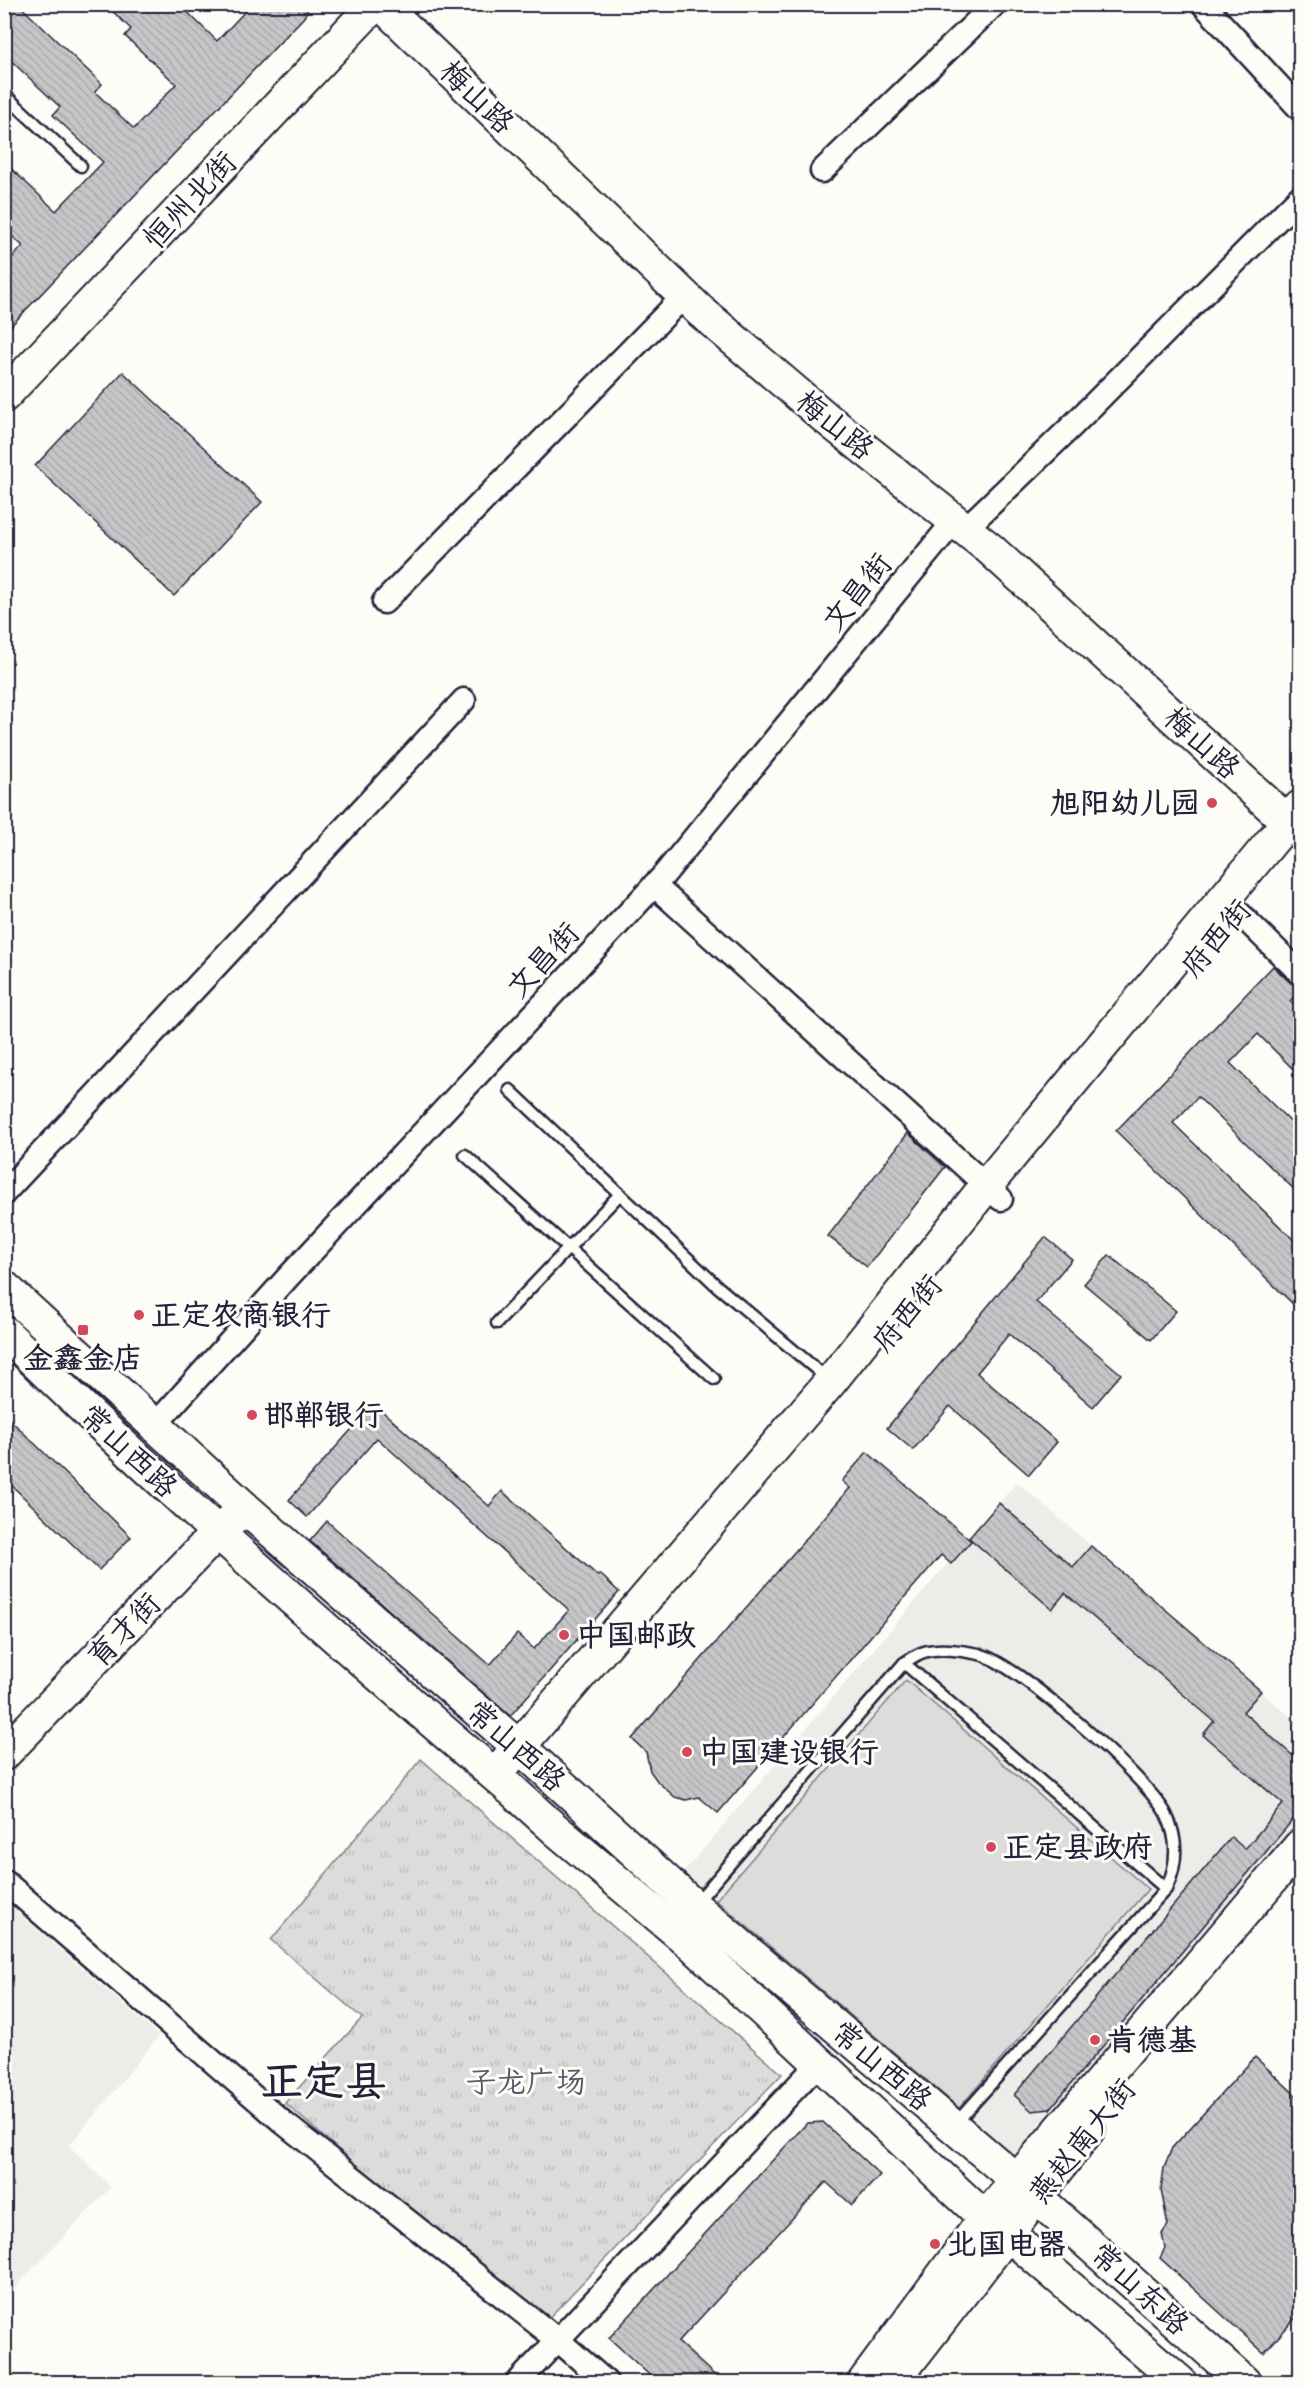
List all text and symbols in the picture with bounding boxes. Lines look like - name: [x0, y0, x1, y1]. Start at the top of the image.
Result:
- street label: 梅山路: [431, 52, 523, 142]
- street label: 恒州北街: [135, 143, 245, 257]
- street label: 梅山路: [788, 382, 882, 468]
- street label: 文昌街: [814, 545, 900, 639]
- street label: 梅山路: [1156, 699, 1248, 787]
- place label: 旭阳幼儿园: [1050, 784, 1200, 822]
- marker: 旭阳幼儿园: [1205, 796, 1219, 810]
- street label: 府西街: [1173, 891, 1259, 985]
- street label: 文昌街: [498, 914, 588, 1006]
- street label: 府西街: [864, 1266, 950, 1360]
- place label: 正定农商银行: [151, 1296, 331, 1334]
- marker: 正定农商银行: [132, 1308, 146, 1322]
- marker: 金鑫金店: [76, 1323, 90, 1337]
- place label: 金鑫金店: [23, 1339, 143, 1377]
- street label: 常山西路: [72, 1396, 186, 1506]
- place label: 邯郸银行: [264, 1396, 384, 1434]
- marker: 邯郸银行: [245, 1408, 259, 1422]
- street label: 育才街: [79, 1584, 169, 1676]
- place label: 中国邮政: [576, 1616, 696, 1654]
- marker: 中国邮政: [557, 1628, 571, 1642]
- street label: 常山西路: [458, 1692, 574, 1800]
- place label: 中国建设银行: [699, 1733, 879, 1771]
- marker: 中国建设银行: [680, 1745, 694, 1759]
- place label: 正定县政府: [1003, 1828, 1153, 1866]
- marker: 正定县政府: [984, 1840, 998, 1854]
- street label: 常山西路: [824, 2013, 940, 2119]
- place label: 肯德基: [1107, 2021, 1197, 2059]
- marker: 肯德基: [1088, 2033, 1102, 2047]
- district label: 正定县: [261, 2055, 387, 2108]
- park label: 子龙广场: [466, 2063, 586, 2101]
- street label: 燕赵南大街: [1020, 2071, 1144, 2211]
- place label: 北国电器: [947, 2225, 1067, 2263]
- street label: 常山东路: [1083, 2235, 1197, 2343]
- marker: 北国电器: [928, 2237, 942, 2251]

